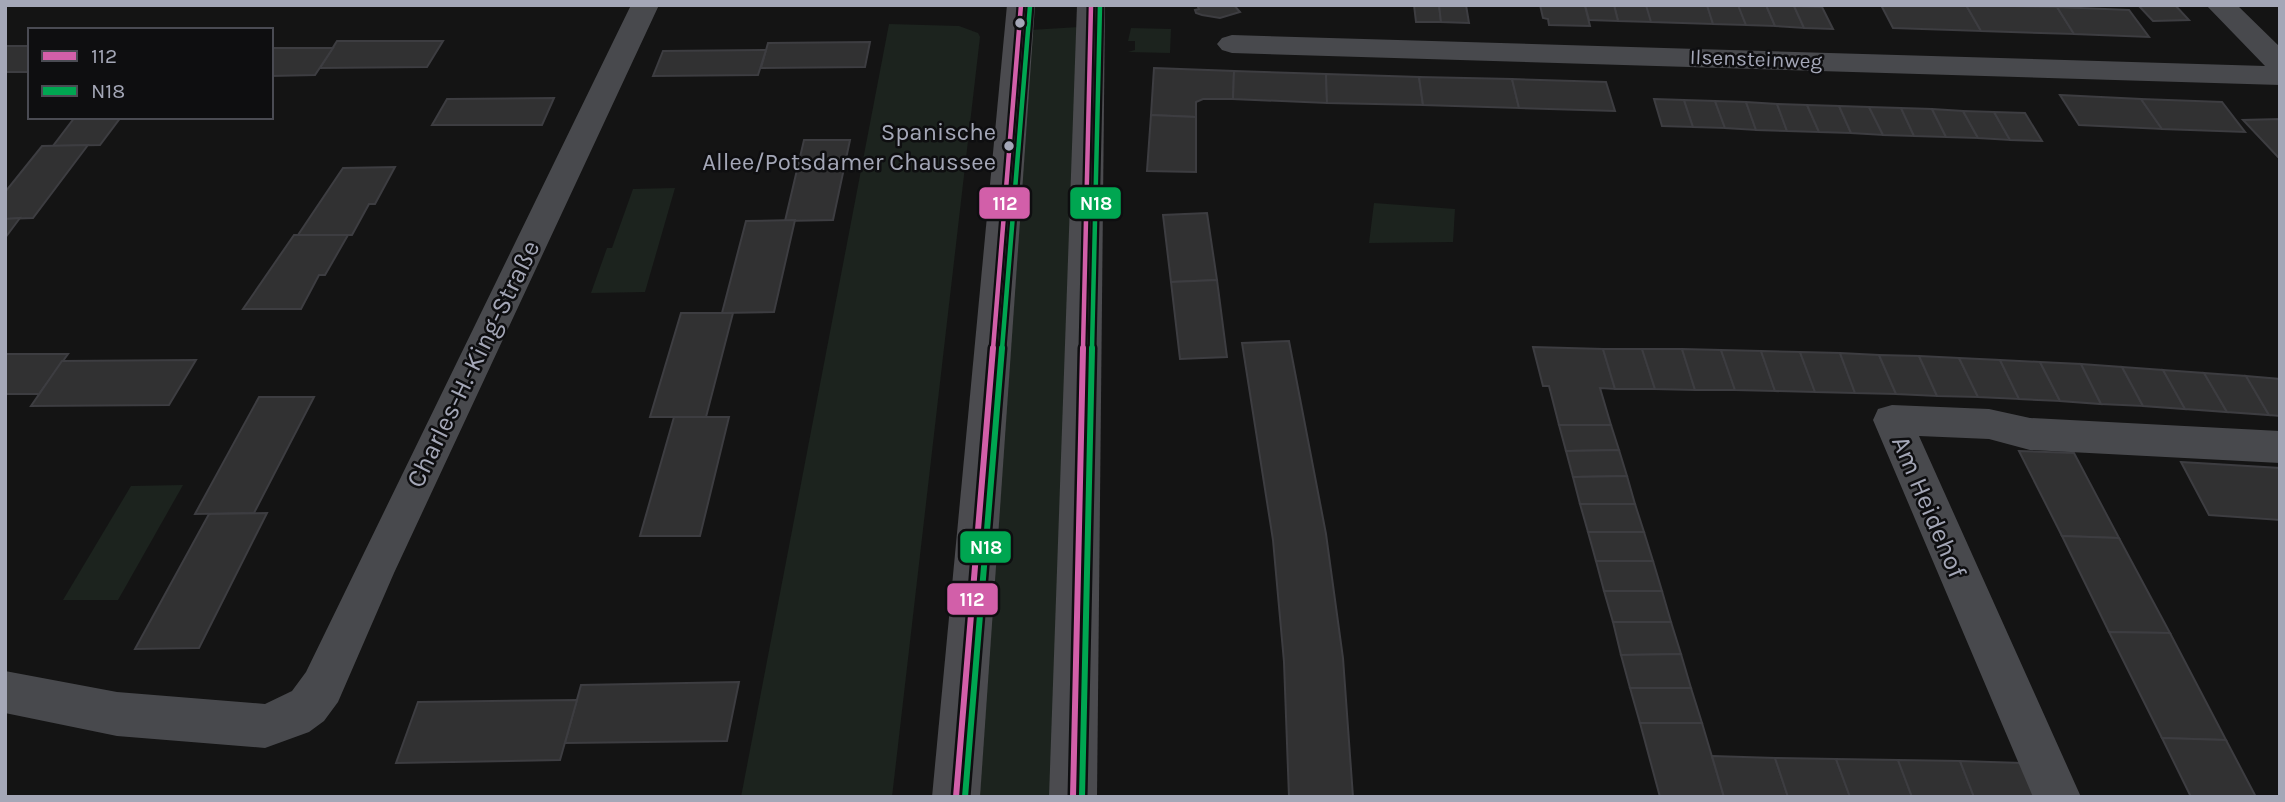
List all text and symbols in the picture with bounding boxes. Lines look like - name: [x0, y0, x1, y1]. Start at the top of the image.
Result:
- unlabelled marker: [1013, 16, 1027, 30]
- legend: [28, 28, 273, 119]
- text: 112: [91, 44, 117, 68]
- street label: Ilsensteinweg: [1689, 45, 1823, 73]
- text: N18: [91, 79, 125, 103]
- place label: Spanische Allee/Potsdamer Chaussee: [702, 118, 996, 176]
- marker: Spanische Allee/Potsdamer Chaussee: [1002, 139, 1016, 153]
- line badge: 112: [978, 186, 1031, 220]
- line badge: N18: [1069, 186, 1122, 220]
- text: 112: [992, 193, 1018, 215]
- text: N18: [1080, 193, 1112, 215]
- street label: Charles-H.-King-Straße: [400, 235, 546, 493]
- street label: Am Heidehof: [1885, 431, 1973, 584]
- line badge: N18: [959, 530, 1012, 564]
- text: N18: [970, 537, 1002, 559]
- line badge: 112: [946, 582, 999, 616]
- text: 112: [959, 589, 985, 611]

